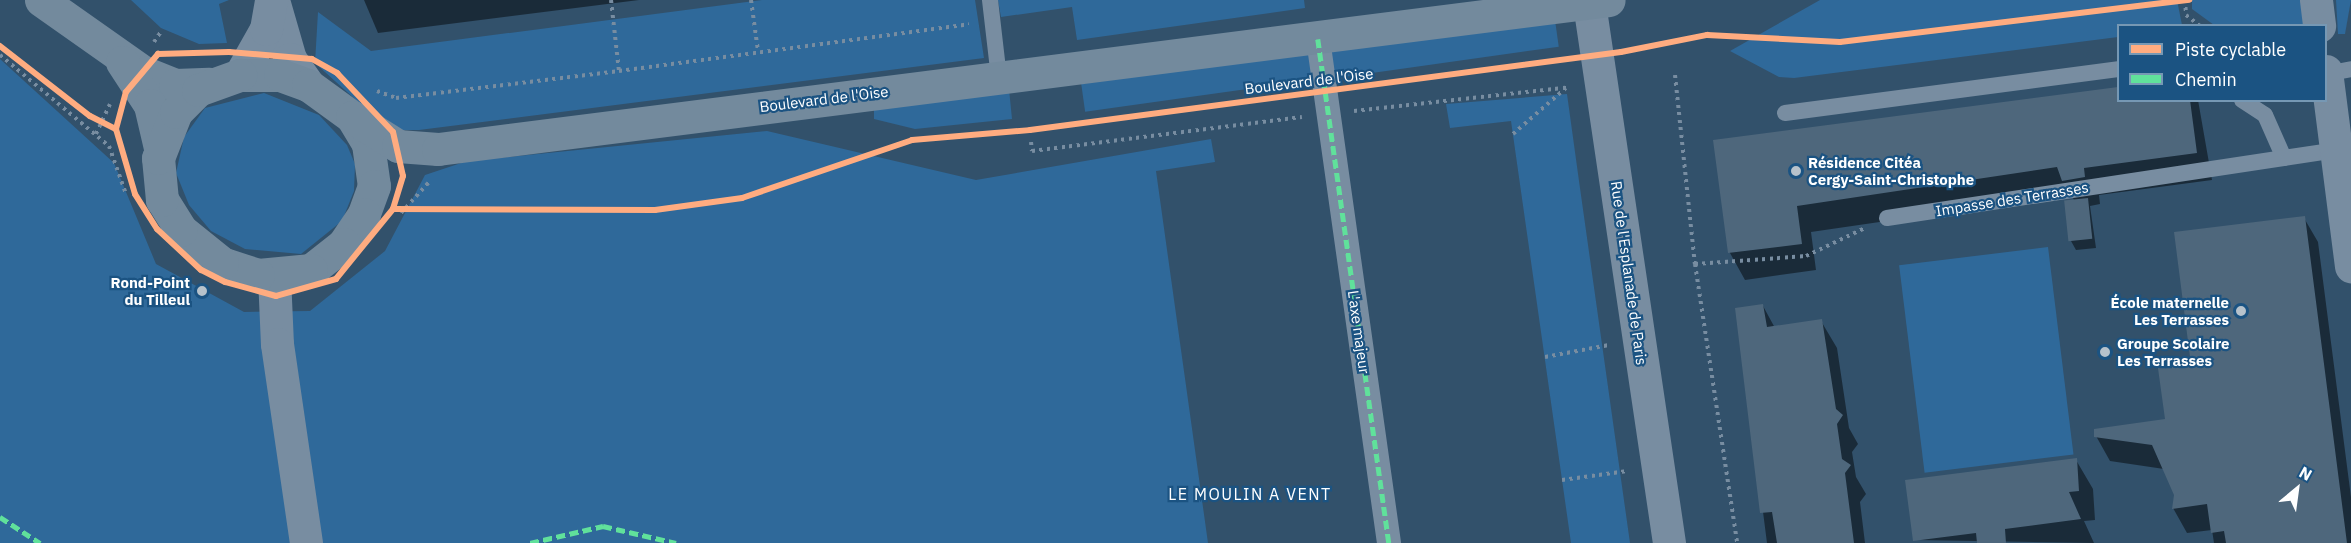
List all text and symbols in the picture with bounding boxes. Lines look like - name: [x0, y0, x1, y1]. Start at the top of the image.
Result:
- legend: [2117, 24, 2327, 102]
- text: Piste cyclable: [2175, 38, 2286, 61]
- street label: Boulevard de l'Oise: [1244, 64, 1374, 98]
- text: Chemin: [2175, 68, 2237, 91]
- street label: Boulevard de l'Oise: [759, 82, 889, 116]
- place label: Résidence Citéa Cergy-Saint-Christophe: [1808, 153, 1974, 188]
- marker: Résidence Citéa Cergy-Saint-Christophe: [1789, 164, 1803, 178]
- street label: Impasse des Terrasses: [1934, 178, 2090, 220]
- street label: Rue de l'Esplanade de Paris: [1607, 180, 1651, 366]
- place label: Rond-Point du Tilleul: [111, 273, 190, 308]
- marker: Rond-Point du Tilleul: [195, 284, 209, 298]
- street label: L'axe majeur: [1344, 289, 1374, 375]
- place label: École maternelle Les Terrasses: [2111, 293, 2229, 328]
- marker: École maternelle Les Terrasses: [2234, 304, 2248, 318]
- place label: Groupe Scolaire Les Terrasses: [2117, 334, 2230, 369]
- marker: Groupe Scolaire Les Terrasses: [2098, 345, 2112, 359]
- north arrow: [2267, 459, 2327, 519]
- text: N: [2296, 462, 2316, 485]
- district label: LE MOULIN A VENT: [1168, 484, 1332, 504]

